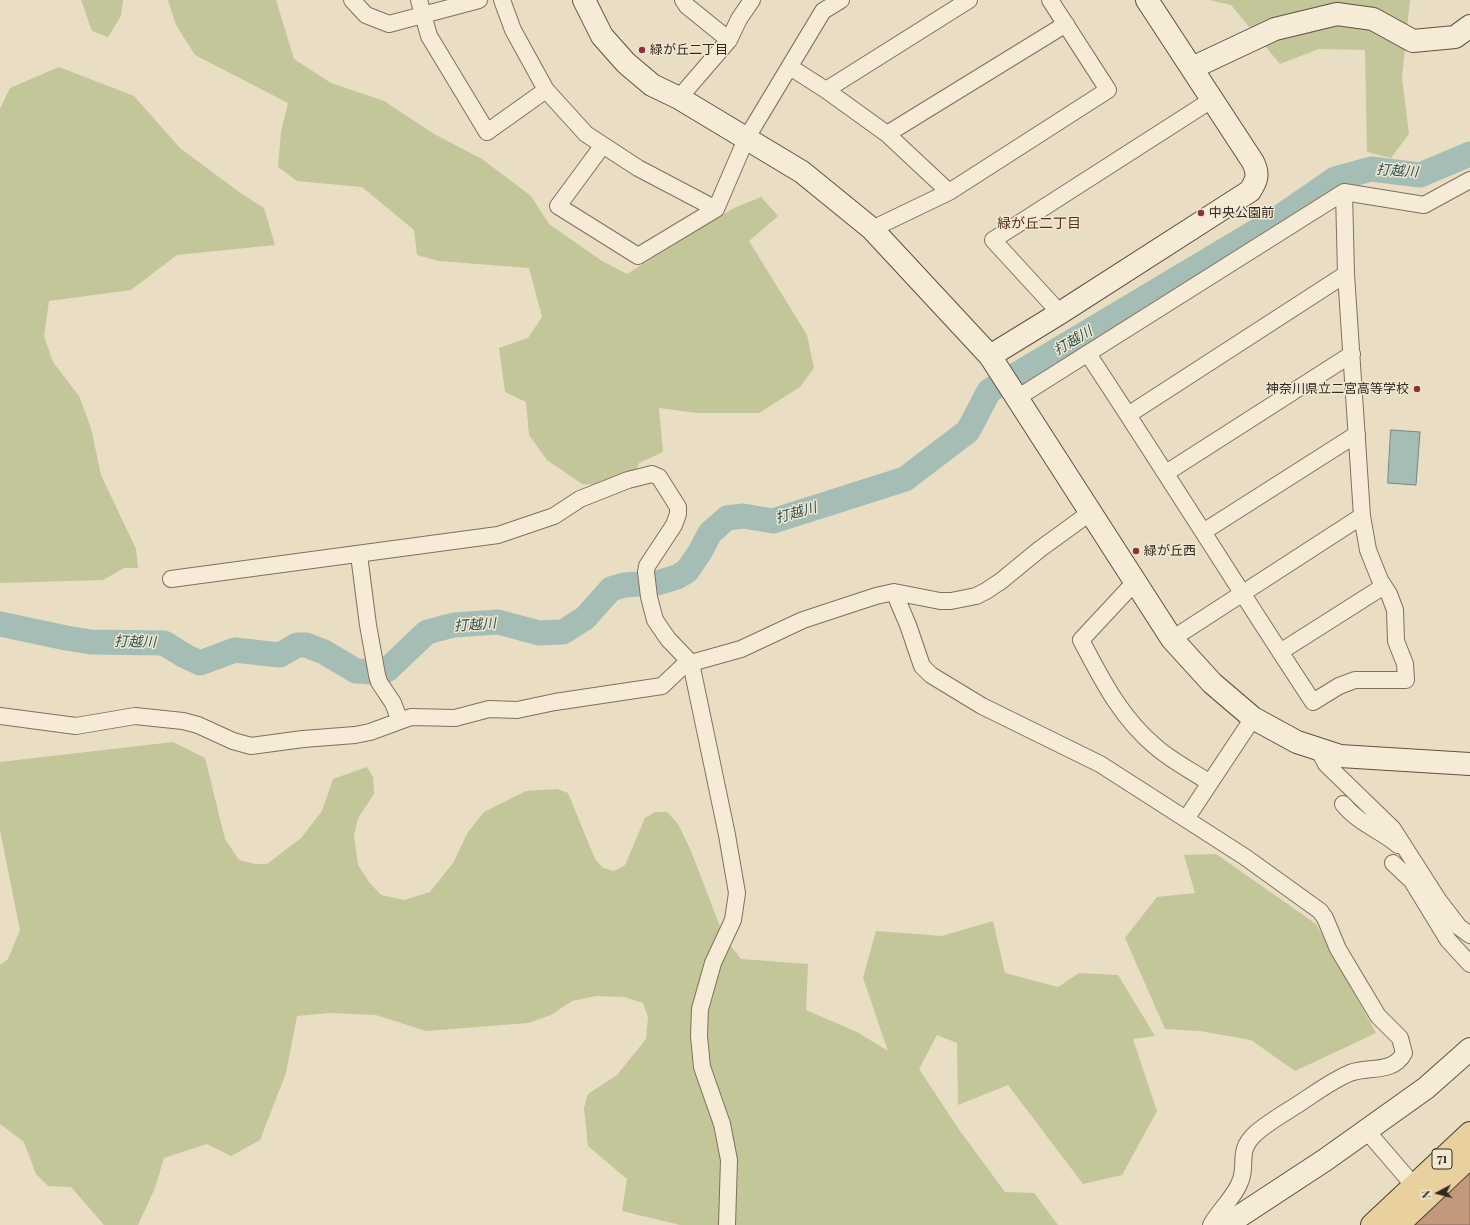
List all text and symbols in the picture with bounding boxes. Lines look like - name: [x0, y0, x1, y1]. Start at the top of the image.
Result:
- place label: 緑が丘二丁目: [650, 42, 728, 58]
- marker: 緑が丘二丁目: [637, 45, 647, 55]
- water label: 打越川: [1375, 161, 1419, 181]
- place label: 中央公園前: [1209, 205, 1274, 221]
- marker: 中央公園前: [1196, 208, 1206, 218]
- district label: 緑が丘二丁目: [997, 216, 1081, 232]
- water label: 打越川: [1051, 323, 1095, 359]
- place label: 神奈川県立二宮高等学校: [1266, 381, 1409, 397]
- marker: 神奈川県立二宮高等学校: [1412, 384, 1422, 394]
- water label: 打越川: [773, 499, 819, 527]
- place label: 緑が丘西: [1144, 543, 1196, 559]
- marker: 緑が丘西: [1131, 546, 1141, 556]
- water label: 打越川: [453, 615, 497, 635]
- water label: 打越川: [114, 633, 156, 651]
- road number: 71: [1432, 1149, 1452, 1169]
- north arrow: [1418, 1173, 1458, 1213]
- text: N: [1418, 1190, 1434, 1199]

